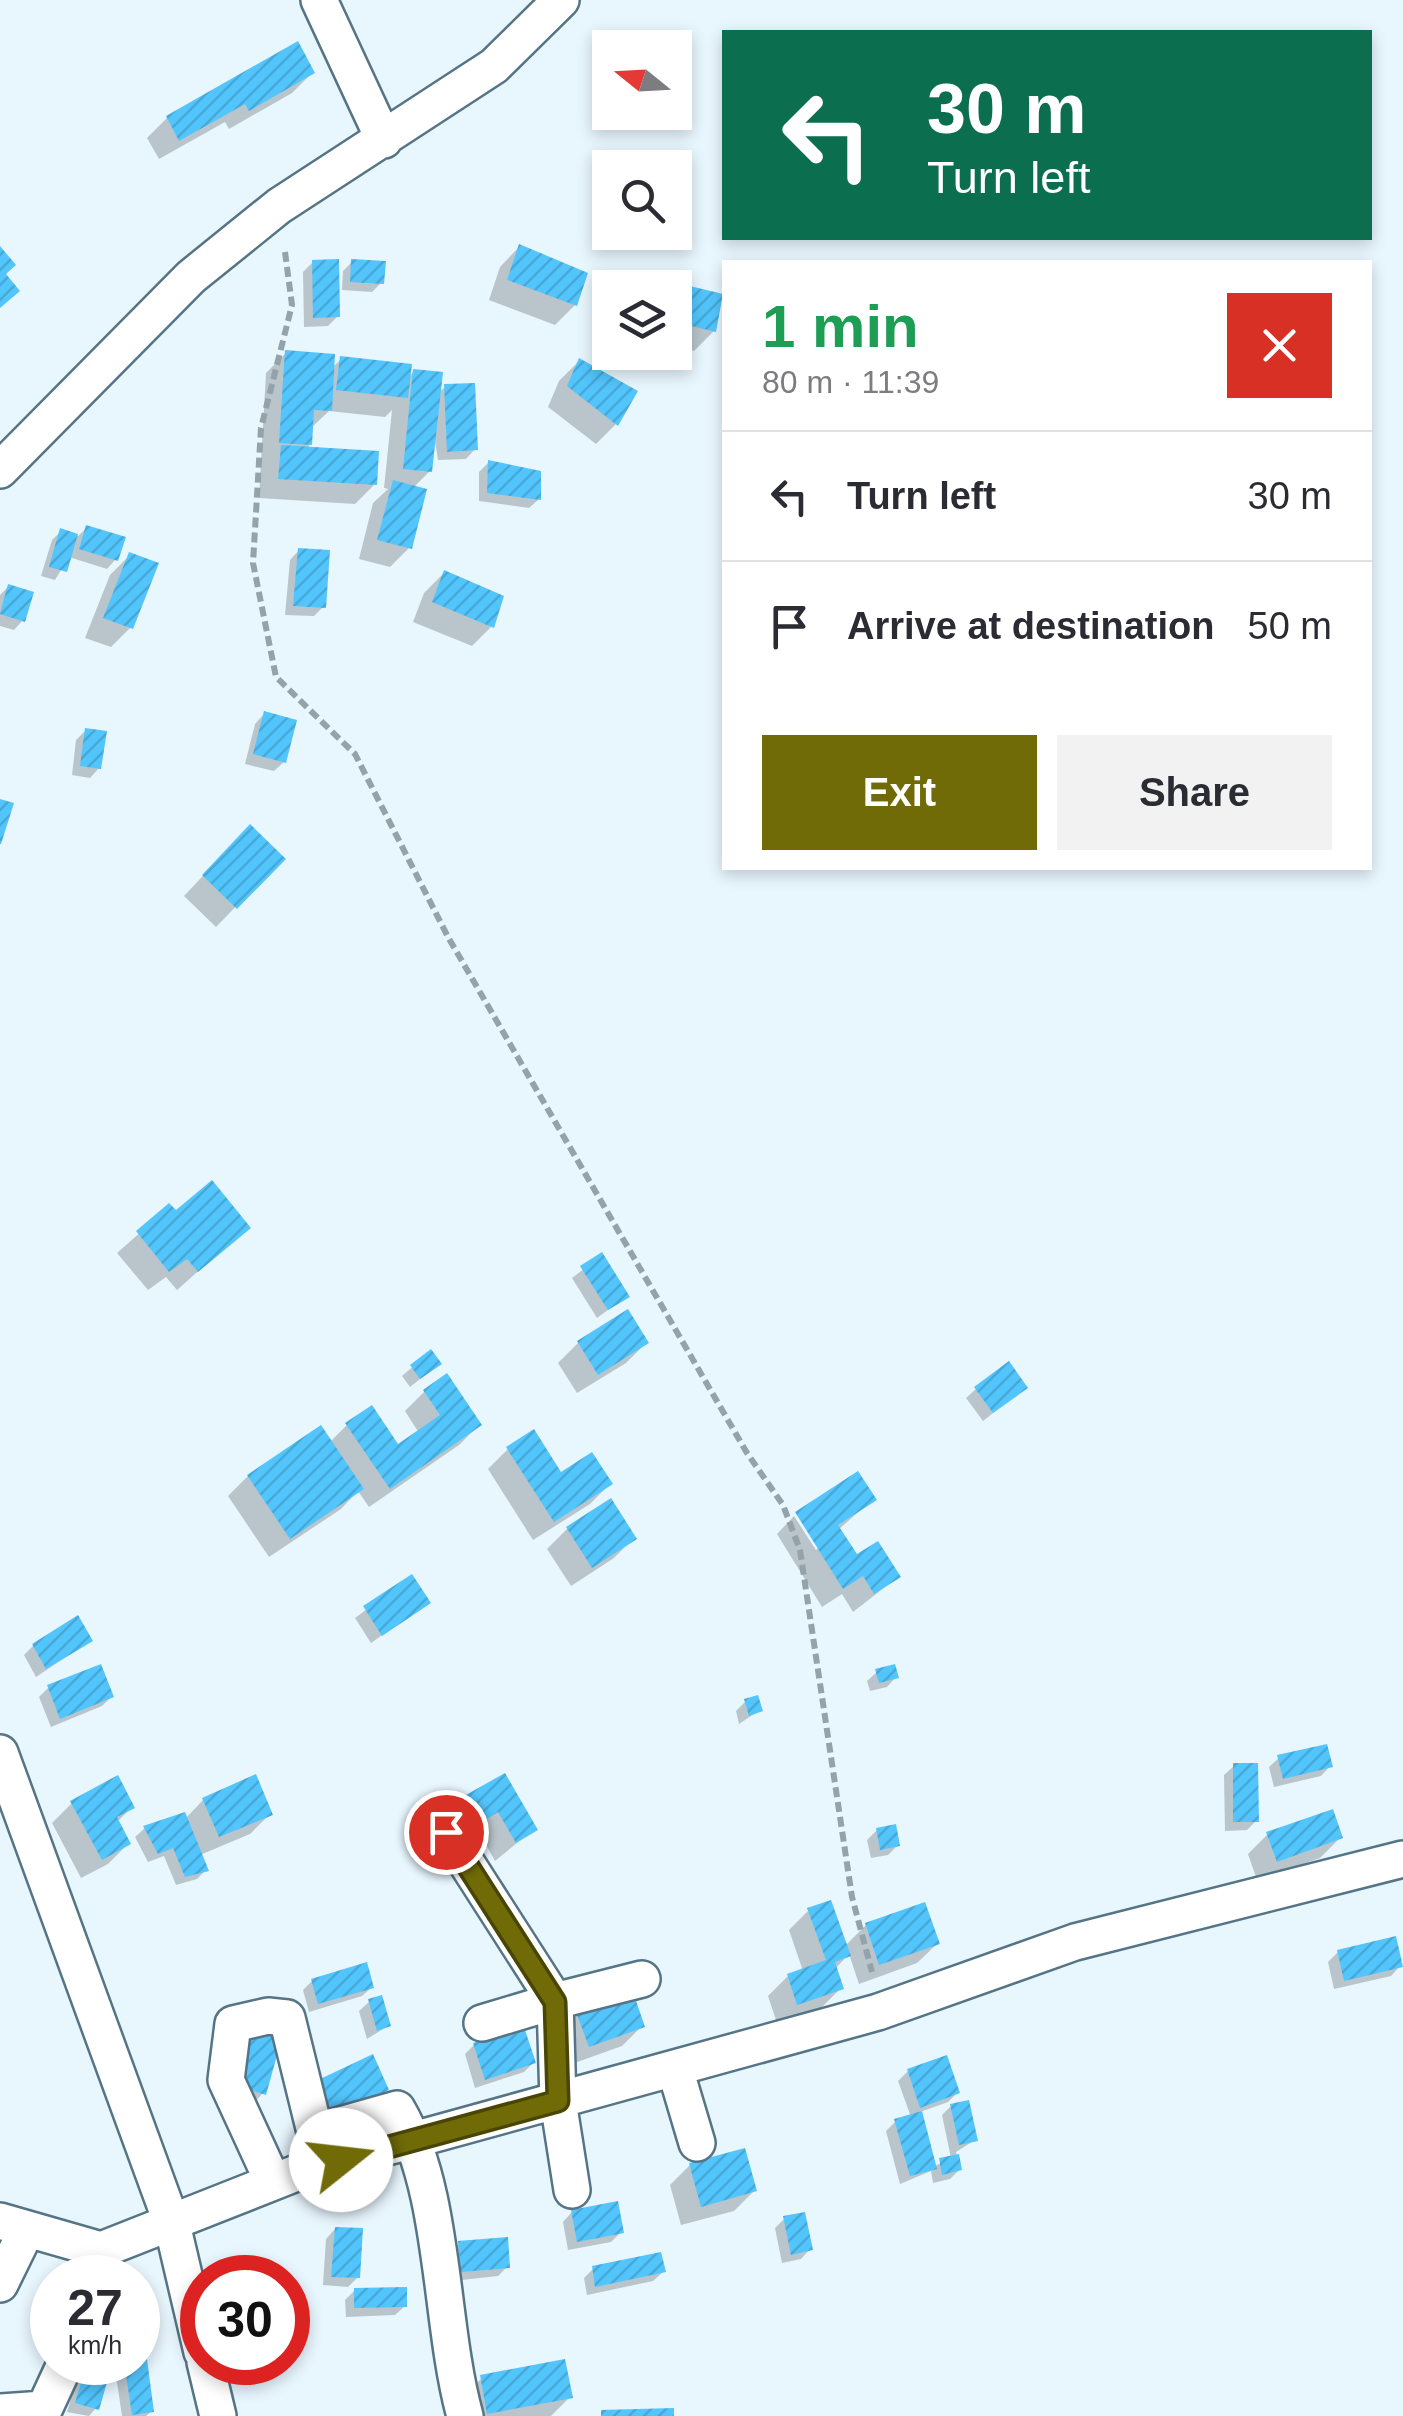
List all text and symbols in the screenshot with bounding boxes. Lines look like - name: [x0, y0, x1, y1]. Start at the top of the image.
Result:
- north arrow: [592, 30, 692, 130]
- map controls: [592, 30, 692, 370]
- icon: left: [762, 70, 892, 200]
- text: 30 m: [927, 70, 1087, 148]
- button: search: [592, 150, 692, 250]
- text: Turn left: [927, 152, 1090, 203]
- button: layers: [592, 270, 692, 370]
- text: 1 min: [762, 293, 919, 360]
- button: close: [1227, 293, 1332, 398]
- text: 80 m · 11:39: [762, 364, 939, 400]
- icon: left: [762, 469, 817, 524]
- text: Turn left: [847, 475, 996, 517]
- text: 30 m: [1248, 475, 1332, 517]
- icon: arrive: [762, 599, 817, 654]
- text: Arrive at destination: [847, 605, 1214, 647]
- text: 50 m: [1248, 605, 1332, 647]
- button: Exit: [762, 735, 1037, 850]
- button: Share: [1057, 735, 1332, 850]
- pin: [404, 1790, 489, 1875]
- icon: arrive: [419, 1805, 474, 1860]
- position arrow: [289, 2108, 393, 2212]
- speed limit sign: 30: [180, 2255, 310, 2385]
- text: 27: [67, 2280, 123, 2336]
- text: km/h: [68, 2331, 122, 2359]

